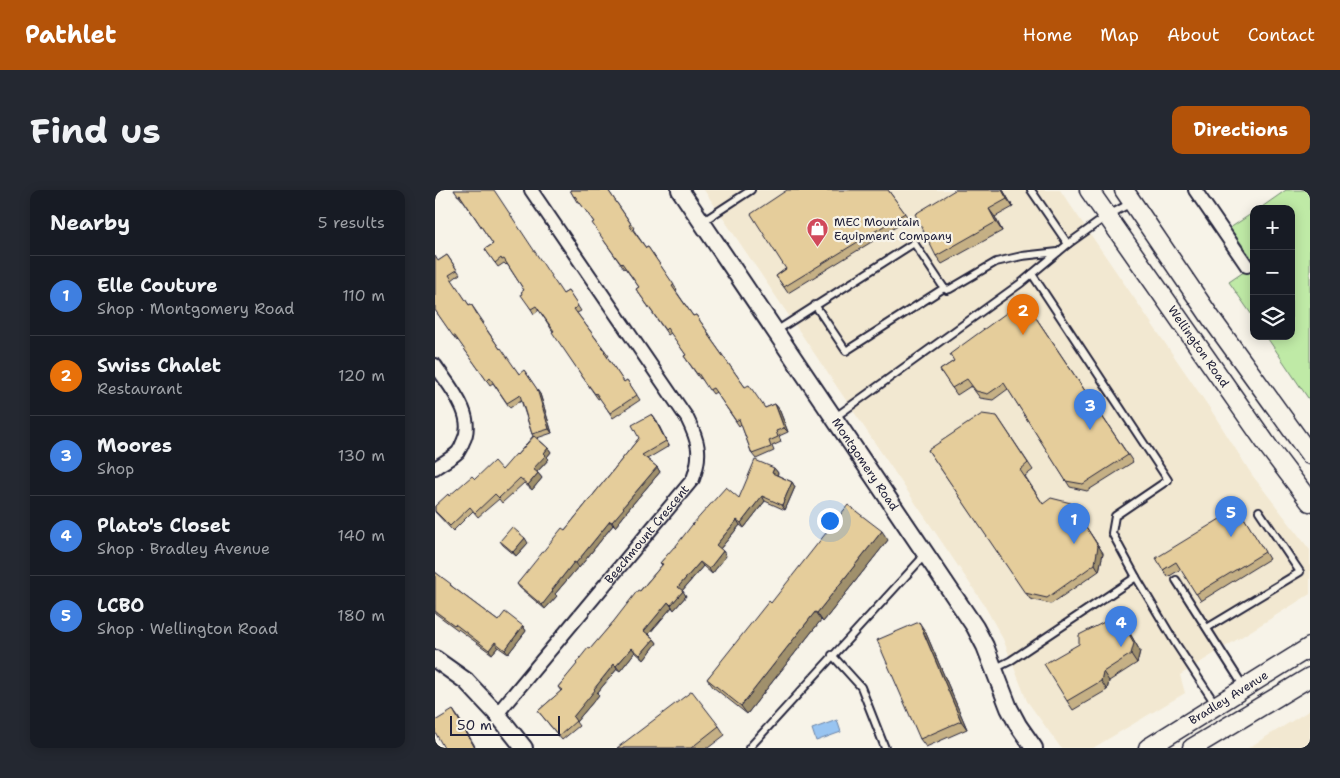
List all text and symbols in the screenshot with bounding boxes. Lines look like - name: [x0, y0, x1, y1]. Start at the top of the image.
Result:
- text: Pathlet: [25, 19, 116, 51]
- text: Home: [1023, 23, 1072, 47]
- text: Map: [1100, 23, 1139, 47]
- text: About: [1167, 23, 1220, 47]
- text: Contact: [1248, 23, 1315, 47]
- button: Directions: [1172, 106, 1310, 154]
- text: Find us: [30, 107, 161, 154]
- map controls: [1250, 205, 1295, 340]
- button: +: [1250, 205, 1295, 250]
- text: Nearby: [50, 209, 130, 237]
- text: 5 results: [318, 212, 385, 233]
- place label: MEC Mountain Equipment Company: [834, 214, 952, 244]
- shop icon: MEC Mountain Equipment Company: [806, 217, 830, 248]
- button: −: [1250, 250, 1295, 295]
- text: Elle Couture: [97, 273, 218, 298]
- text: 1: [62, 285, 70, 306]
- text: 110 m: [342, 285, 385, 306]
- pin: 2: [1007, 294, 1039, 335]
- button: layers: [1250, 295, 1295, 340]
- text: Shop · Montgomery Road: [97, 298, 295, 319]
- street label: Wellington Road: [1164, 302, 1233, 391]
- text: Swiss Chalet: [97, 353, 221, 378]
- text: 2: [60, 365, 72, 386]
- text: 120 m: [338, 365, 385, 386]
- text: Restaurant: [97, 378, 183, 399]
- pin: 3: [1074, 389, 1106, 430]
- street label: Montgomery Road: [828, 415, 902, 514]
- text: Moores: [97, 433, 172, 458]
- text: 3: [60, 445, 72, 466]
- text: 130 m: [338, 445, 385, 466]
- text: Shop: [97, 458, 134, 479]
- street label: Beechmount Crescent: [601, 482, 693, 587]
- pin: 5: [1215, 496, 1247, 537]
- pin: 1: [1058, 503, 1090, 544]
- your location: [817, 508, 843, 534]
- text: Plato's Closet: [97, 513, 230, 538]
- text: 4: [60, 525, 72, 546]
- text: 140 m: [338, 525, 385, 546]
- text: Shop · Bradley Avenue: [97, 538, 270, 559]
- text: LCBO: [97, 593, 144, 618]
- text: 5: [61, 605, 71, 626]
- text: 180 m: [337, 605, 385, 626]
- pin: 4: [1105, 606, 1137, 647]
- text: Shop · Wellington Road: [97, 618, 278, 639]
- street label: Bradley Avenue: [1186, 667, 1271, 728]
- scale bar: [450, 713, 560, 736]
- text: 50 m: [457, 716, 492, 734]

